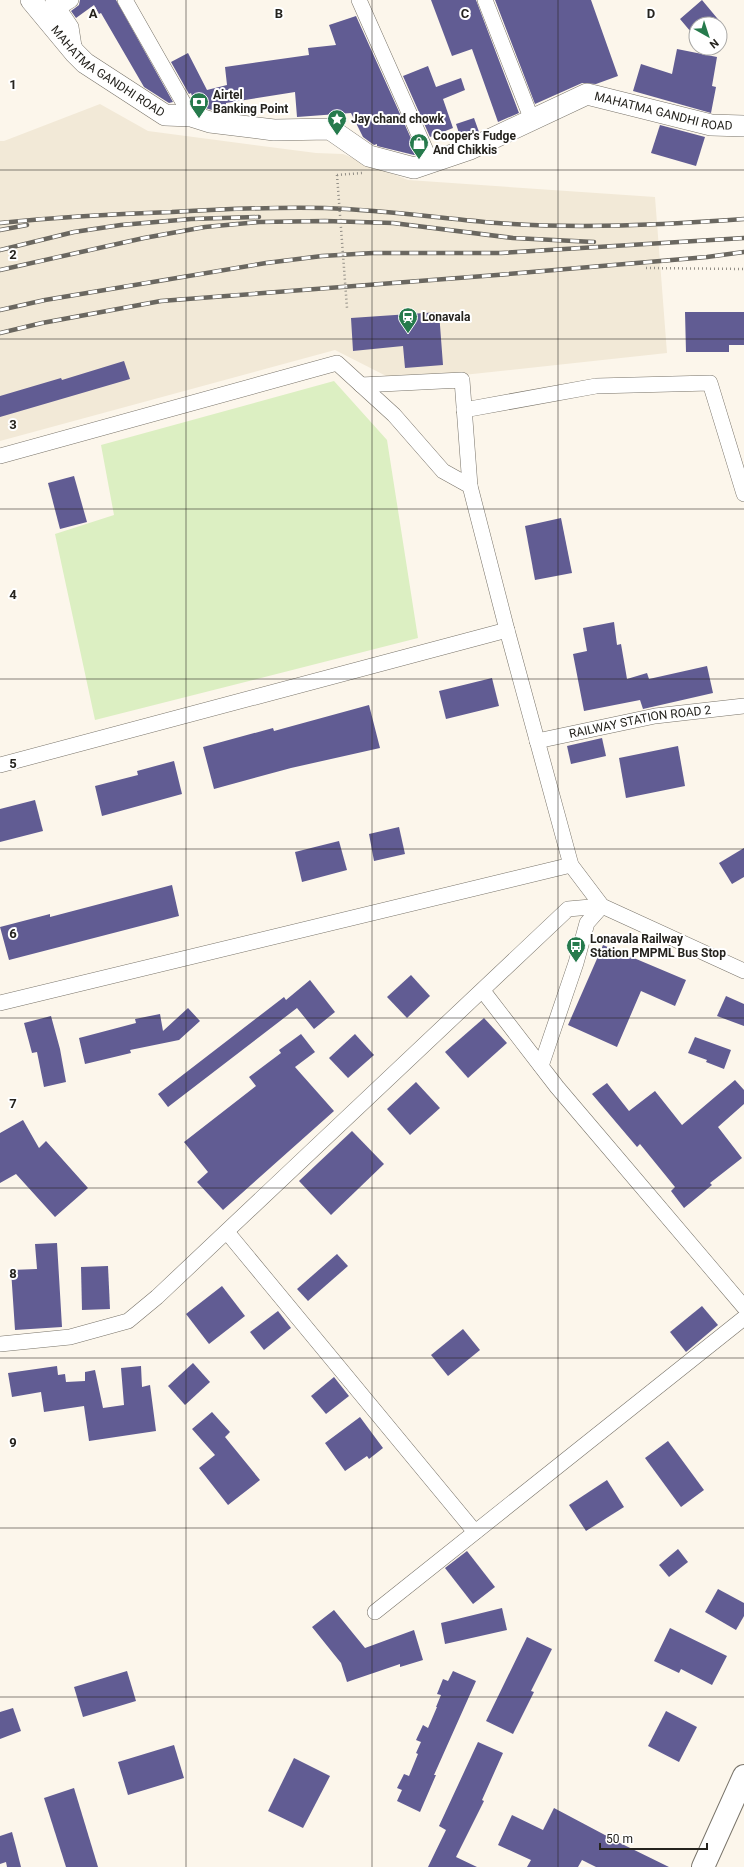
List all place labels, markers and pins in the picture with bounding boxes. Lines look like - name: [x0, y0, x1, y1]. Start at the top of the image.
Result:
- place label: Airtel Banking Point: [213, 88, 288, 116]
- bank icon: Airtel Banking Point: [188, 91, 210, 119]
- place icon: Jay chand chowk: [326, 108, 348, 136]
- place label: Jay chand chowk: [351, 112, 444, 126]
- place label: Cooper's Fudge And Chikkis: [433, 129, 516, 157]
- shop icon: Cooper's Fudge And Chikkis: [408, 132, 430, 160]
- station icon: Lonavala: [397, 306, 419, 334]
- place label: Lonavala: [422, 310, 471, 324]
- place label: Lonavala Railway Station PMPML Bus Stop: [590, 932, 726, 960]
- bus stop icon: Lonavala Railway Station PMPML Bus Stop: [565, 935, 587, 963]

